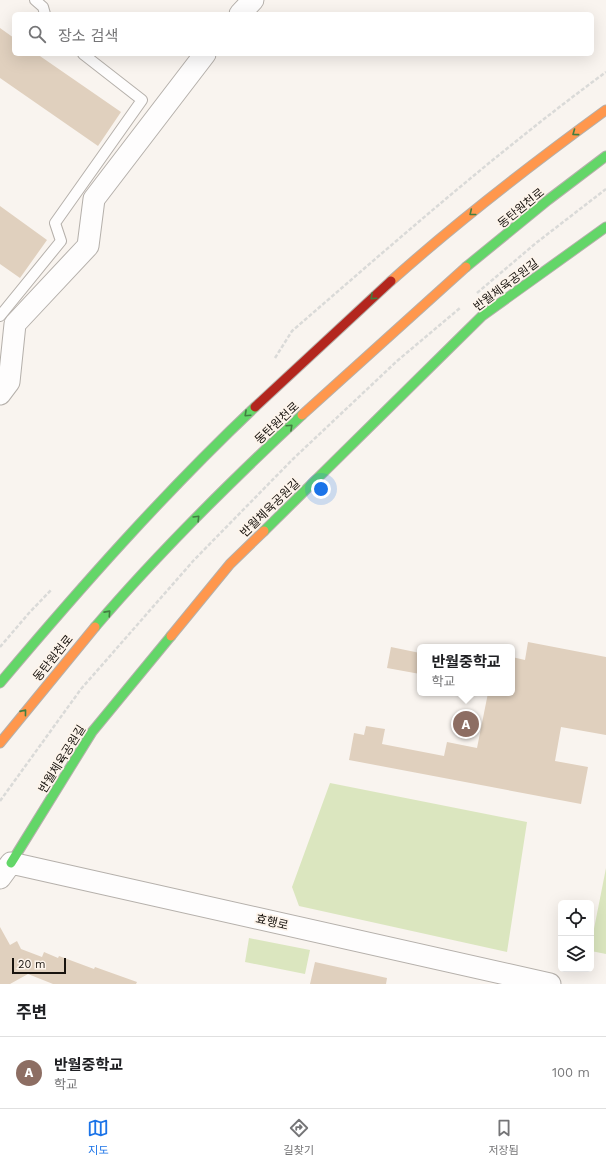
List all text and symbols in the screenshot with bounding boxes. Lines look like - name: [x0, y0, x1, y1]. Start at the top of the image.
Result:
- search box: [12, 12, 594, 56]
- icon: search: [26, 23, 48, 45]
- text: 장소 검색: [58, 27, 118, 45]
- one-way arrow: [572, 128, 579, 135]
- street label: 동탄원천로: [495, 185, 547, 231]
- one-way arrow: [470, 209, 477, 216]
- street label: 반월체육공원길: [471, 256, 541, 314]
- one-way arrow: [371, 293, 378, 300]
- street label: 동탄원천로: [252, 399, 302, 447]
- one-way arrow: [244, 409, 252, 417]
- one-way arrow: [285, 424, 293, 432]
- street label: 반월체육공원길: [237, 476, 303, 540]
- your location: [311, 479, 331, 499]
- one-way arrow: [192, 515, 200, 523]
- one-way arrow: [103, 610, 111, 618]
- street label: 동탄원천로: [30, 632, 76, 684]
- popup: [417, 644, 515, 696]
- text: 반월중학교: [431, 653, 501, 671]
- text: 학교: [431, 674, 455, 689]
- pin: A: [453, 709, 479, 739]
- one-way arrow: [20, 710, 27, 717]
- street label: 반월체육공원길: [36, 723, 88, 795]
- map controls: [558, 900, 594, 972]
- button: locate: [558, 900, 594, 936]
- street label: 효행로: [254, 911, 290, 933]
- button: layers: [558, 936, 594, 972]
- scale bar: [12, 956, 66, 975]
- text: 20 m: [18, 958, 46, 971]
- text: 주변: [16, 1002, 47, 1022]
- text: 반월중학교: [54, 1056, 123, 1074]
- text: A: [25, 1065, 33, 1080]
- text: 100 m: [552, 1065, 590, 1080]
- text: 학교: [54, 1077, 78, 1092]
- tab: 지도: [87, 1117, 109, 1157]
- tab: 길찾기: [284, 1117, 314, 1157]
- tab: 저장됨: [488, 1117, 519, 1157]

